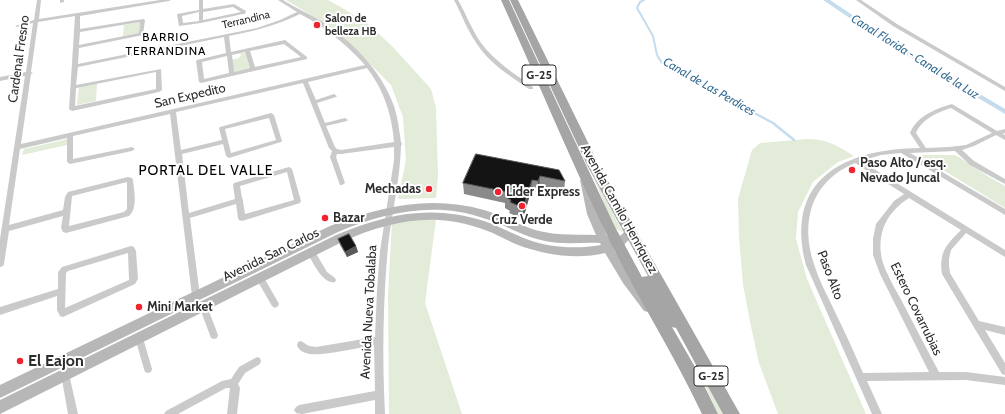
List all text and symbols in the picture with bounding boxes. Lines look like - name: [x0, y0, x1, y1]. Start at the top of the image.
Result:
- street label: Terrandina: [221, 8, 271, 32]
- place label: Salon de belleza HB: [325, 12, 376, 38]
- water label: Canal Florida - Canal de la Luz: [848, 12, 982, 102]
- street label: Cardenal Fresno: [5, 14, 33, 104]
- marker: Salon de belleza HB: [312, 20, 322, 30]
- district label: BARRIO TERRANDINA: [126, 30, 206, 58]
- water label: Canal de Las Perdices: [660, 55, 758, 119]
- road number: G-25: [522, 65, 556, 85]
- street label: San Expedito: [153, 80, 227, 112]
- street label: Avenida Camilo Henríquez: [577, 142, 661, 276]
- place label: Paso Alto / esq. Nevado Juncal: [860, 155, 946, 186]
- district label: PORTAL DEL VALLE: [139, 163, 273, 179]
- marker: Paso Alto / esq. Nevado Juncal: [847, 165, 857, 175]
- place label: Mechadas: [365, 181, 421, 197]
- marker: Mechadas: [424, 184, 434, 194]
- place label: Lider Express: [506, 184, 580, 200]
- marker: Lider Express: [493, 187, 503, 197]
- marker: Cruz Verde: [517, 201, 527, 211]
- place label: Bazar: [333, 210, 365, 226]
- place label: Cruz Verde: [492, 212, 552, 228]
- marker: Bazar: [320, 213, 330, 223]
- street label: Avenida San Carlos: [220, 225, 322, 285]
- street label: Avenida Nueva Tobalaba: [358, 245, 380, 379]
- street label: Paso Alto: [814, 248, 846, 302]
- street label: Estero Covarrubias: [887, 260, 945, 358]
- place label: Mini Market: [147, 299, 213, 315]
- marker: Mini Market: [134, 302, 144, 312]
- place label: El Eajon: [28, 351, 84, 371]
- marker: El Eajon: [15, 356, 25, 366]
- road number: G-25: [694, 366, 728, 386]

